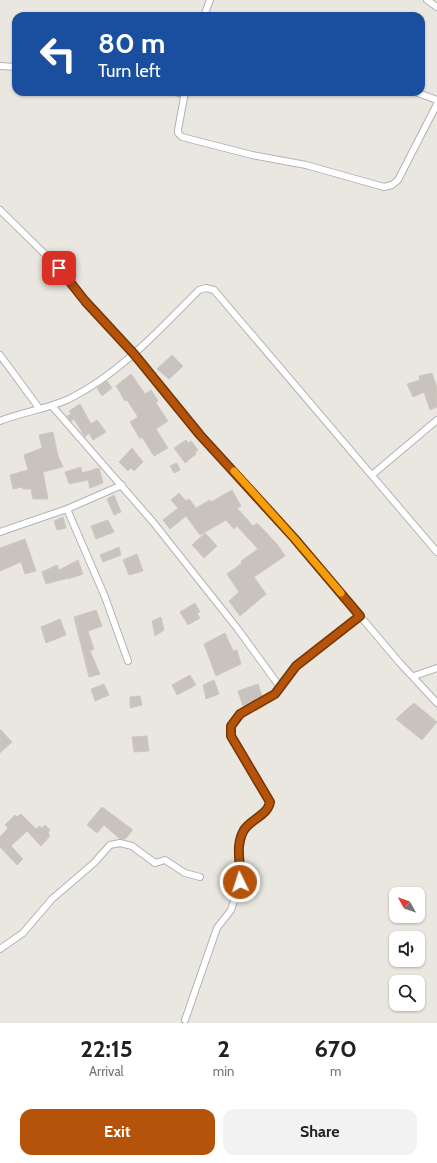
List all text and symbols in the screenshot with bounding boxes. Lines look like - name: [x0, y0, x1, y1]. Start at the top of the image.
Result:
- text: 80 m: [98, 26, 165, 60]
- icon: left: [32, 28, 84, 80]
- text: Turn left: [98, 60, 161, 82]
- pin: [42, 251, 76, 285]
- icon: arrive: [48, 257, 70, 279]
- position arrow: [219, 861, 261, 903]
- north arrow: [389, 887, 425, 923]
- map controls: [389, 887, 425, 1011]
- button: sound: [389, 931, 425, 967]
- button: search: [389, 975, 425, 1011]
- text: 22:15: [80, 1034, 133, 1063]
- text: 2: [217, 1034, 230, 1063]
- text: 670: [314, 1034, 357, 1063]
- text: Arrival: [89, 1063, 124, 1079]
- text: min: [213, 1063, 234, 1079]
- text: m: [330, 1063, 341, 1079]
- button: Exit: [20, 1109, 215, 1155]
- button: Share: [223, 1109, 417, 1155]

